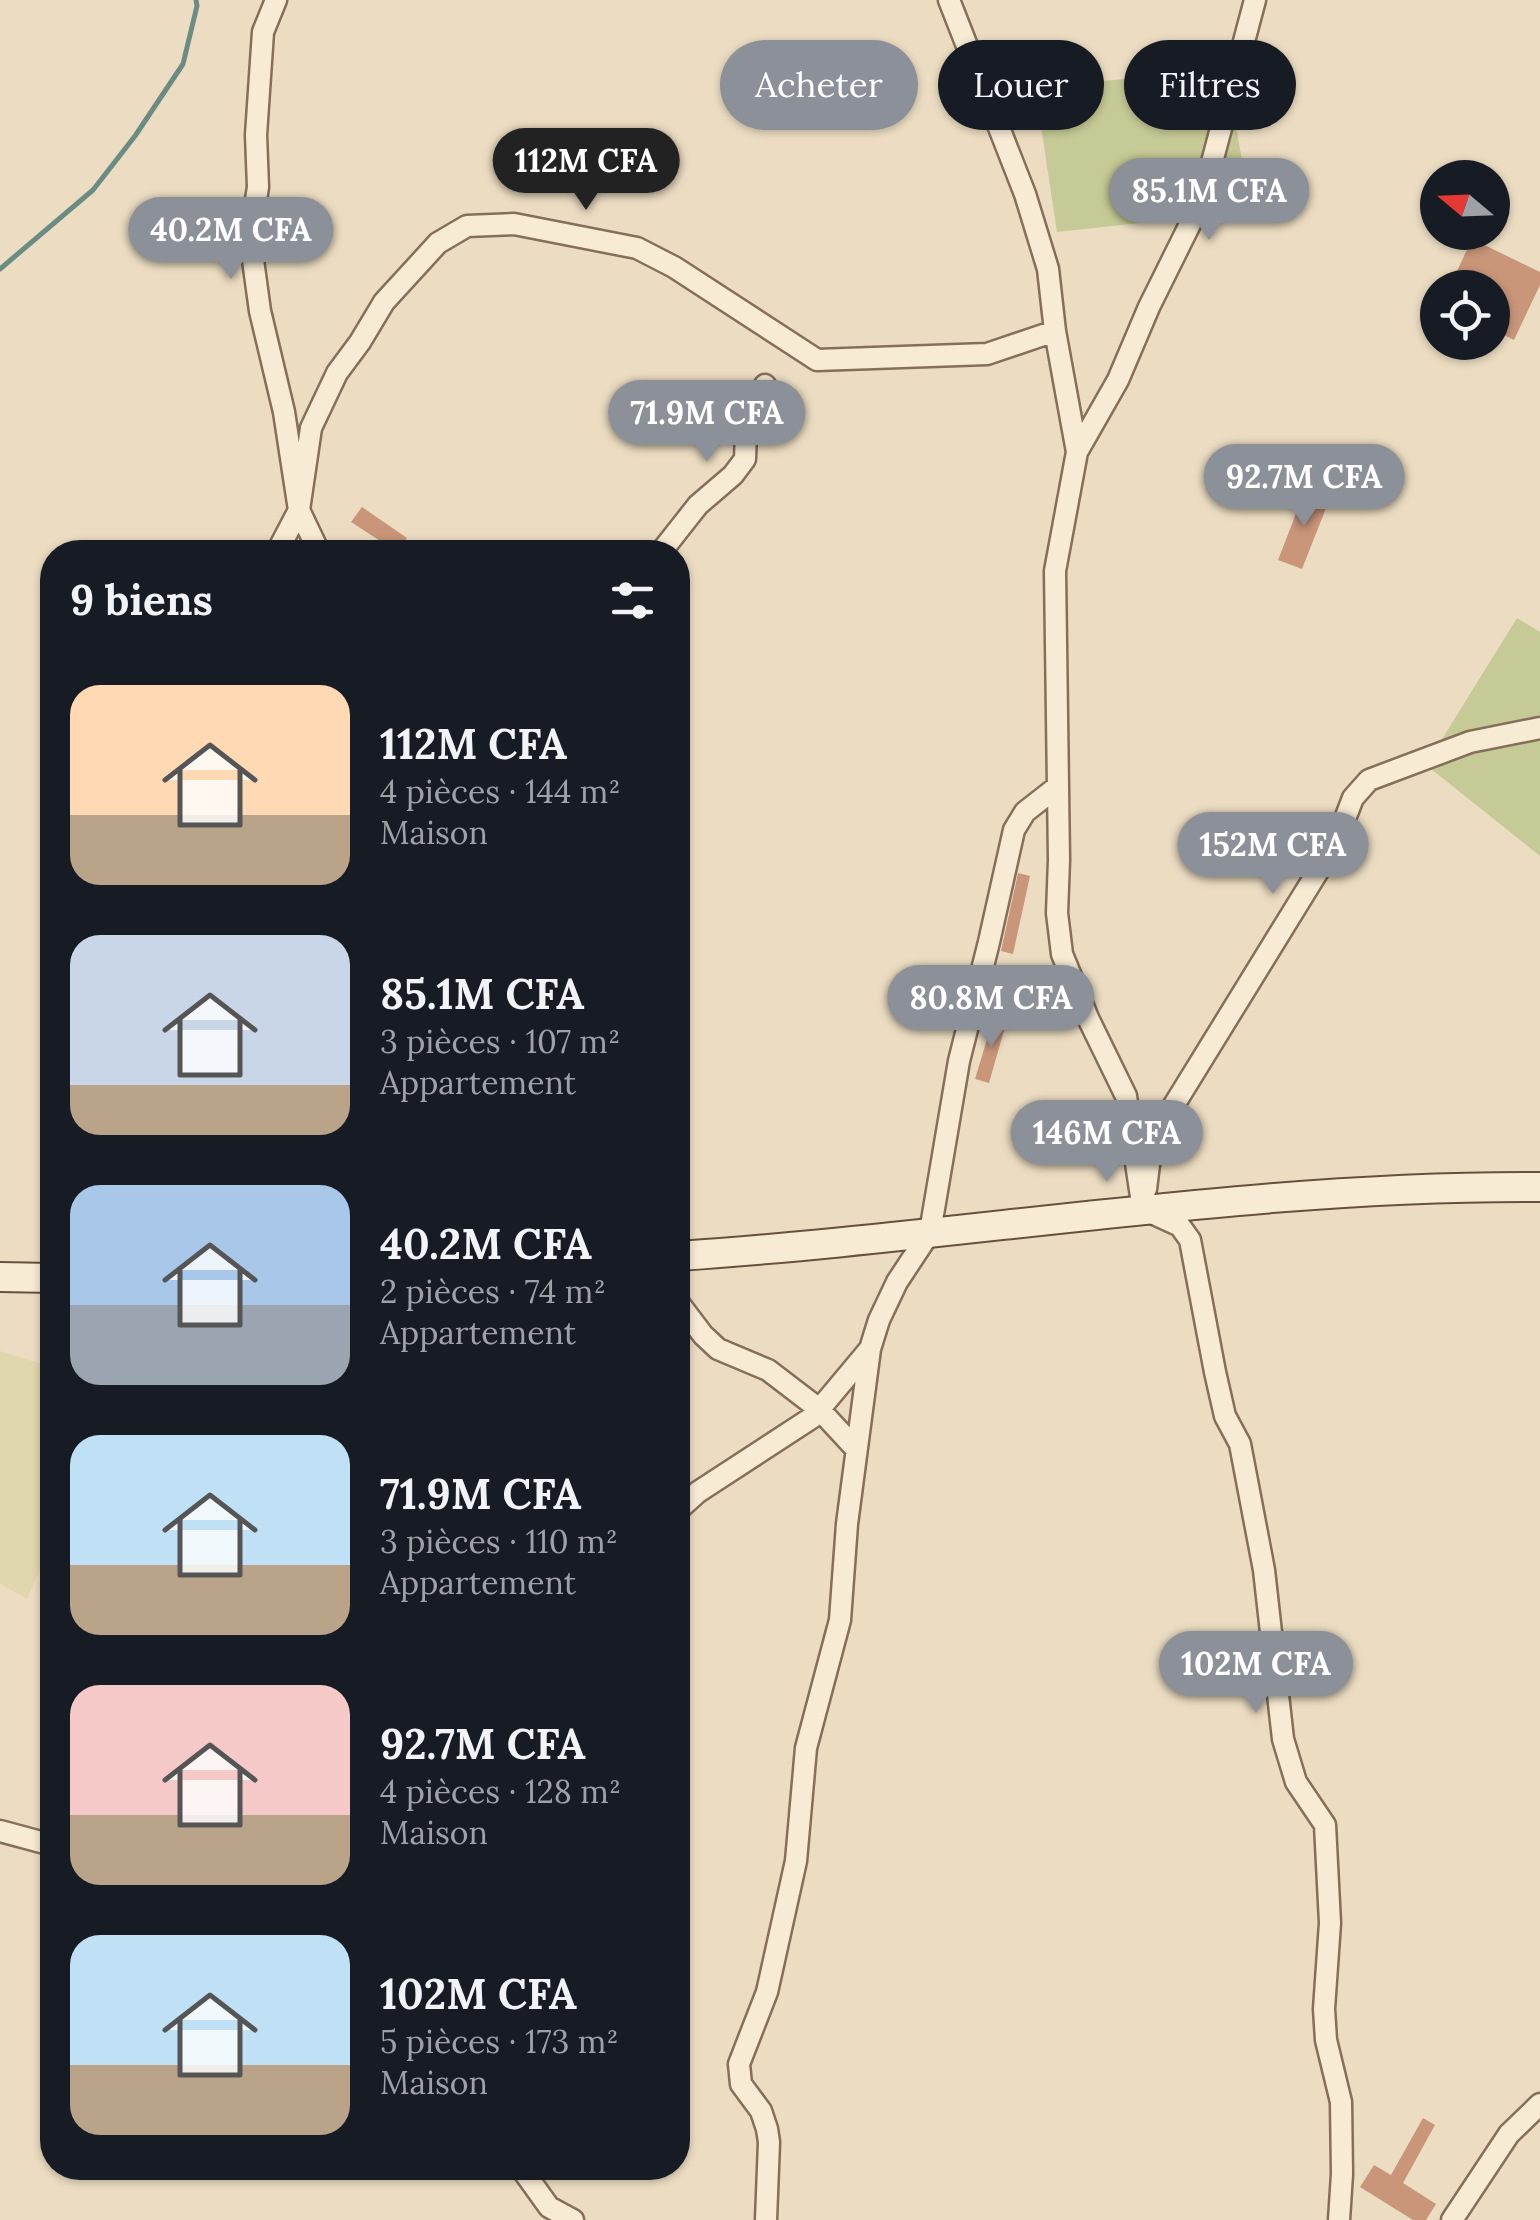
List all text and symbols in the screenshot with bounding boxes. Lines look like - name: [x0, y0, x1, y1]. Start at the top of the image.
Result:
- chip: Acheter: [720, 40, 918, 130]
- chip: Louer: [938, 40, 1104, 130]
- chip: Filtres: [1124, 40, 1296, 130]
- pin: 112M CFA: [483, 128, 689, 213]
- text: 112M CFA: [515, 140, 657, 181]
- pin: 85.1M CFA: [1095, 158, 1323, 243]
- north arrow: [1420, 160, 1510, 250]
- map controls: [1420, 160, 1510, 360]
- text: 85.1M CFA: [1131, 170, 1287, 211]
- pin: 40.2M CFA: [117, 197, 345, 282]
- text: 40.2M CFA: [150, 209, 312, 250]
- button: locate: [1420, 270, 1510, 360]
- pin: 71.9M CFA: [593, 380, 821, 465]
- text: 71.9M CFA: [630, 392, 784, 433]
- pin: 92.7M CFA: [1190, 444, 1418, 529]
- text: 92.7M CFA: [1226, 456, 1382, 497]
- text: 9 biens: [70, 573, 213, 627]
- icon: filters: [605, 573, 660, 628]
- text: 112M CFA: [380, 717, 567, 771]
- icon: home: [150, 725, 270, 845]
- text: 4 pièces · 144 m²: [380, 771, 621, 812]
- text: Maison: [380, 812, 488, 853]
- pin: 152M CFA: [1170, 812, 1376, 897]
- text: 152M CFA: [1200, 824, 1346, 865]
- pin: 80.8M CFA: [877, 965, 1105, 1050]
- text: 85.1M CFA: [380, 967, 584, 1021]
- icon: home: [150, 975, 270, 1095]
- text: 80.8M CFA: [909, 977, 1073, 1018]
- text: 3 pièces · 107 m²: [380, 1021, 620, 1062]
- text: Appartement: [380, 1062, 576, 1103]
- pin: 146M CFA: [1004, 1100, 1210, 1185]
- text: 146M CFA: [1033, 1112, 1181, 1153]
- text: 40.2M CFA: [380, 1217, 592, 1271]
- icon: home: [150, 1225, 270, 1345]
- text: 2 pièces · 74 m²: [380, 1271, 606, 1312]
- text: Appartement: [380, 1312, 576, 1353]
- text: 71.9M CFA: [380, 1467, 581, 1521]
- icon: home: [150, 1475, 270, 1595]
- text: 3 pièces · 110 m²: [380, 1521, 618, 1562]
- text: Appartement: [380, 1562, 576, 1603]
- pin: 102M CFA: [1153, 1631, 1359, 1716]
- text: 102M CFA: [1181, 1643, 1331, 1684]
- text: 92.7M CFA: [380, 1717, 586, 1771]
- icon: home: [150, 1725, 270, 1845]
- text: 4 pièces · 128 m²: [380, 1771, 621, 1812]
- text: Maison: [380, 1812, 488, 1853]
- text: 102M CFA: [380, 1967, 577, 2021]
- icon: home: [150, 1975, 270, 2095]
- text: 5 pièces · 173 m²: [380, 2021, 619, 2062]
- text: Maison: [380, 2062, 488, 2103]

